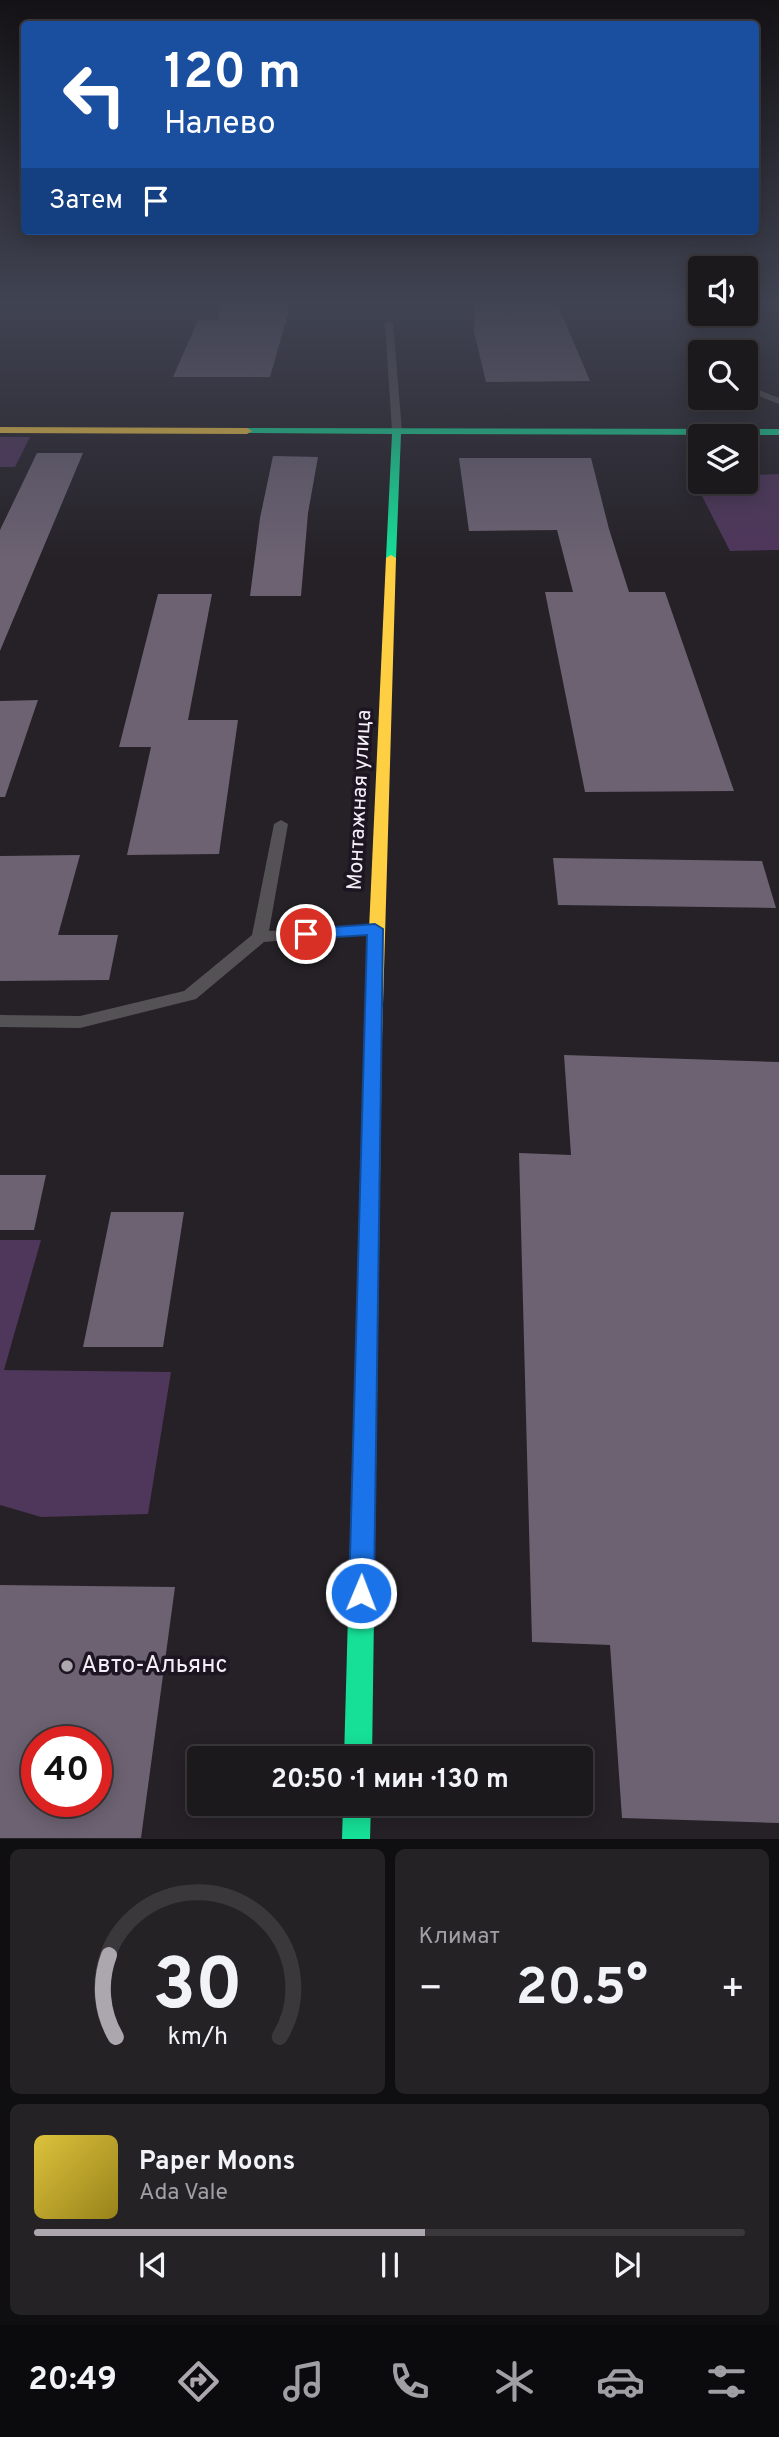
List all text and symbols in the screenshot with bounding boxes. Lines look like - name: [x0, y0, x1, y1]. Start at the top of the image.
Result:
- text: 120 m: [164, 44, 301, 106]
- icon: left: [49, 49, 140, 140]
- text: Налево: [164, 105, 276, 145]
- icon: arrive: [137, 182, 175, 220]
- text: Затем: [49, 185, 123, 218]
- map controls: [688, 256, 758, 494]
- button: sound: [688, 256, 758, 326]
- button: search: [688, 340, 758, 410]
- button: layers: [688, 424, 758, 494]
- street label: Монтажная улица: [342, 709, 378, 891]
- pin: [276, 904, 336, 964]
- icon: arrive: [287, 915, 325, 953]
- position arrow: [324, 1556, 398, 1630]
- place label: Авто-Альянс: [81, 1651, 228, 1681]
- marker: Авто-Альянс: [59, 1658, 75, 1674]
- speed limit sign: 40: [21, 1726, 112, 1817]
- text: 20:50 · 1 мин · 130 m: [271, 1764, 509, 1797]
- text: Климат: [419, 1923, 500, 1952]
- text: 30: [152, 1944, 242, 2036]
- text: 20.5°: [516, 1957, 648, 2023]
- text: −: [419, 1966, 443, 2015]
- text: +: [720, 1966, 745, 2015]
- text: km/h: [167, 2022, 228, 2054]
- text: Paper Moons: [139, 2146, 295, 2179]
- text: Ada Vale: [139, 2179, 228, 2208]
- icon: previous: [134, 2246, 172, 2284]
- icon: pause: [371, 2246, 409, 2284]
- icon: next: [608, 2246, 646, 2284]
- icon: directions: [174, 2357, 223, 2406]
- icon: music: [279, 2357, 328, 2406]
- icon: phone: [385, 2357, 434, 2406]
- icon: climate: [490, 2357, 539, 2406]
- icon: car: [596, 2357, 645, 2406]
- icon: filters: [702, 2357, 751, 2406]
- text: 20:49: [28, 2361, 117, 2401]

